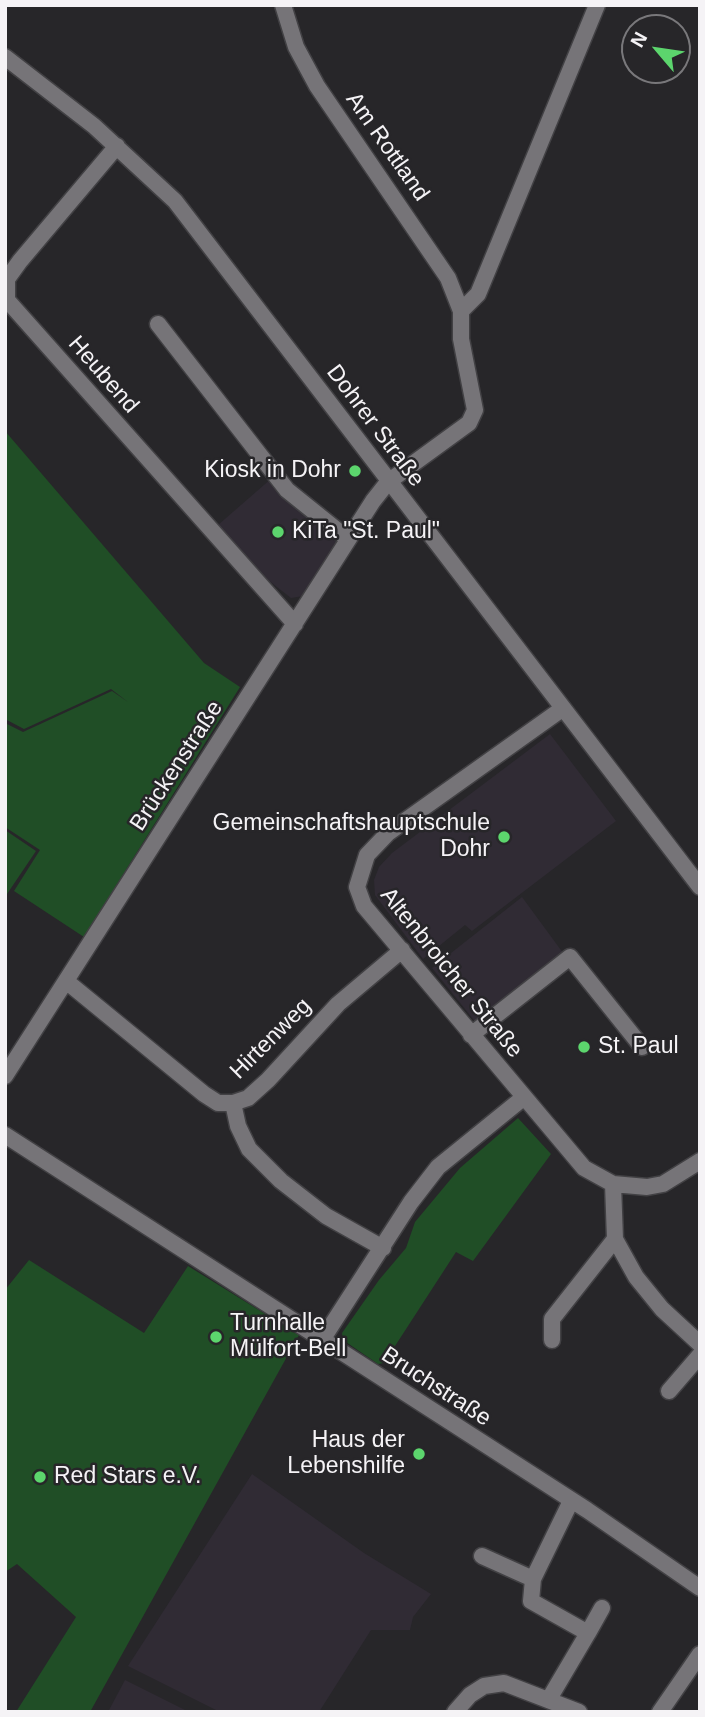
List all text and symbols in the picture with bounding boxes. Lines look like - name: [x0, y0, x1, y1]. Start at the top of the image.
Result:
- north arrow: [621, 14, 691, 84]
- text: N: [626, 28, 651, 51]
- street label: Am Rottland: [339, 87, 435, 207]
- street label: Heubend: [62, 331, 144, 419]
- street label: Dohrer Straße: [320, 360, 430, 492]
- place label: Kiosk in Dohr: [204, 457, 341, 485]
- marker: Kiosk in Dohr: [347, 463, 363, 479]
- place label: KiTa "St. Paul": [292, 518, 440, 546]
- marker: KiTa "St. Paul": [270, 524, 286, 540]
- street label: Brückenstraße: [125, 696, 229, 836]
- place label: Gemeinschaftshauptschule Dohr: [213, 810, 490, 864]
- marker: Gemeinschaftshauptschule Dohr: [496, 829, 512, 845]
- street label: Altenbroicher Straße: [374, 882, 528, 1064]
- street label: Hirtenweg: [225, 993, 317, 1085]
- place label: St. Paul: [598, 1033, 679, 1061]
- marker: St. Paul: [576, 1039, 592, 1055]
- place label: Turnhalle Mülfort-Bell: [230, 1310, 346, 1364]
- marker: Turnhalle Mülfort-Bell: [208, 1329, 224, 1345]
- street label: Bruchstraße: [376, 1341, 496, 1433]
- place label: Haus der Lebenshilfe: [287, 1427, 405, 1481]
- marker: Haus der Lebenshilfe: [411, 1446, 427, 1462]
- place label: Red Stars e.V.: [54, 1463, 201, 1491]
- marker: Red Stars e.V.: [32, 1469, 48, 1485]

